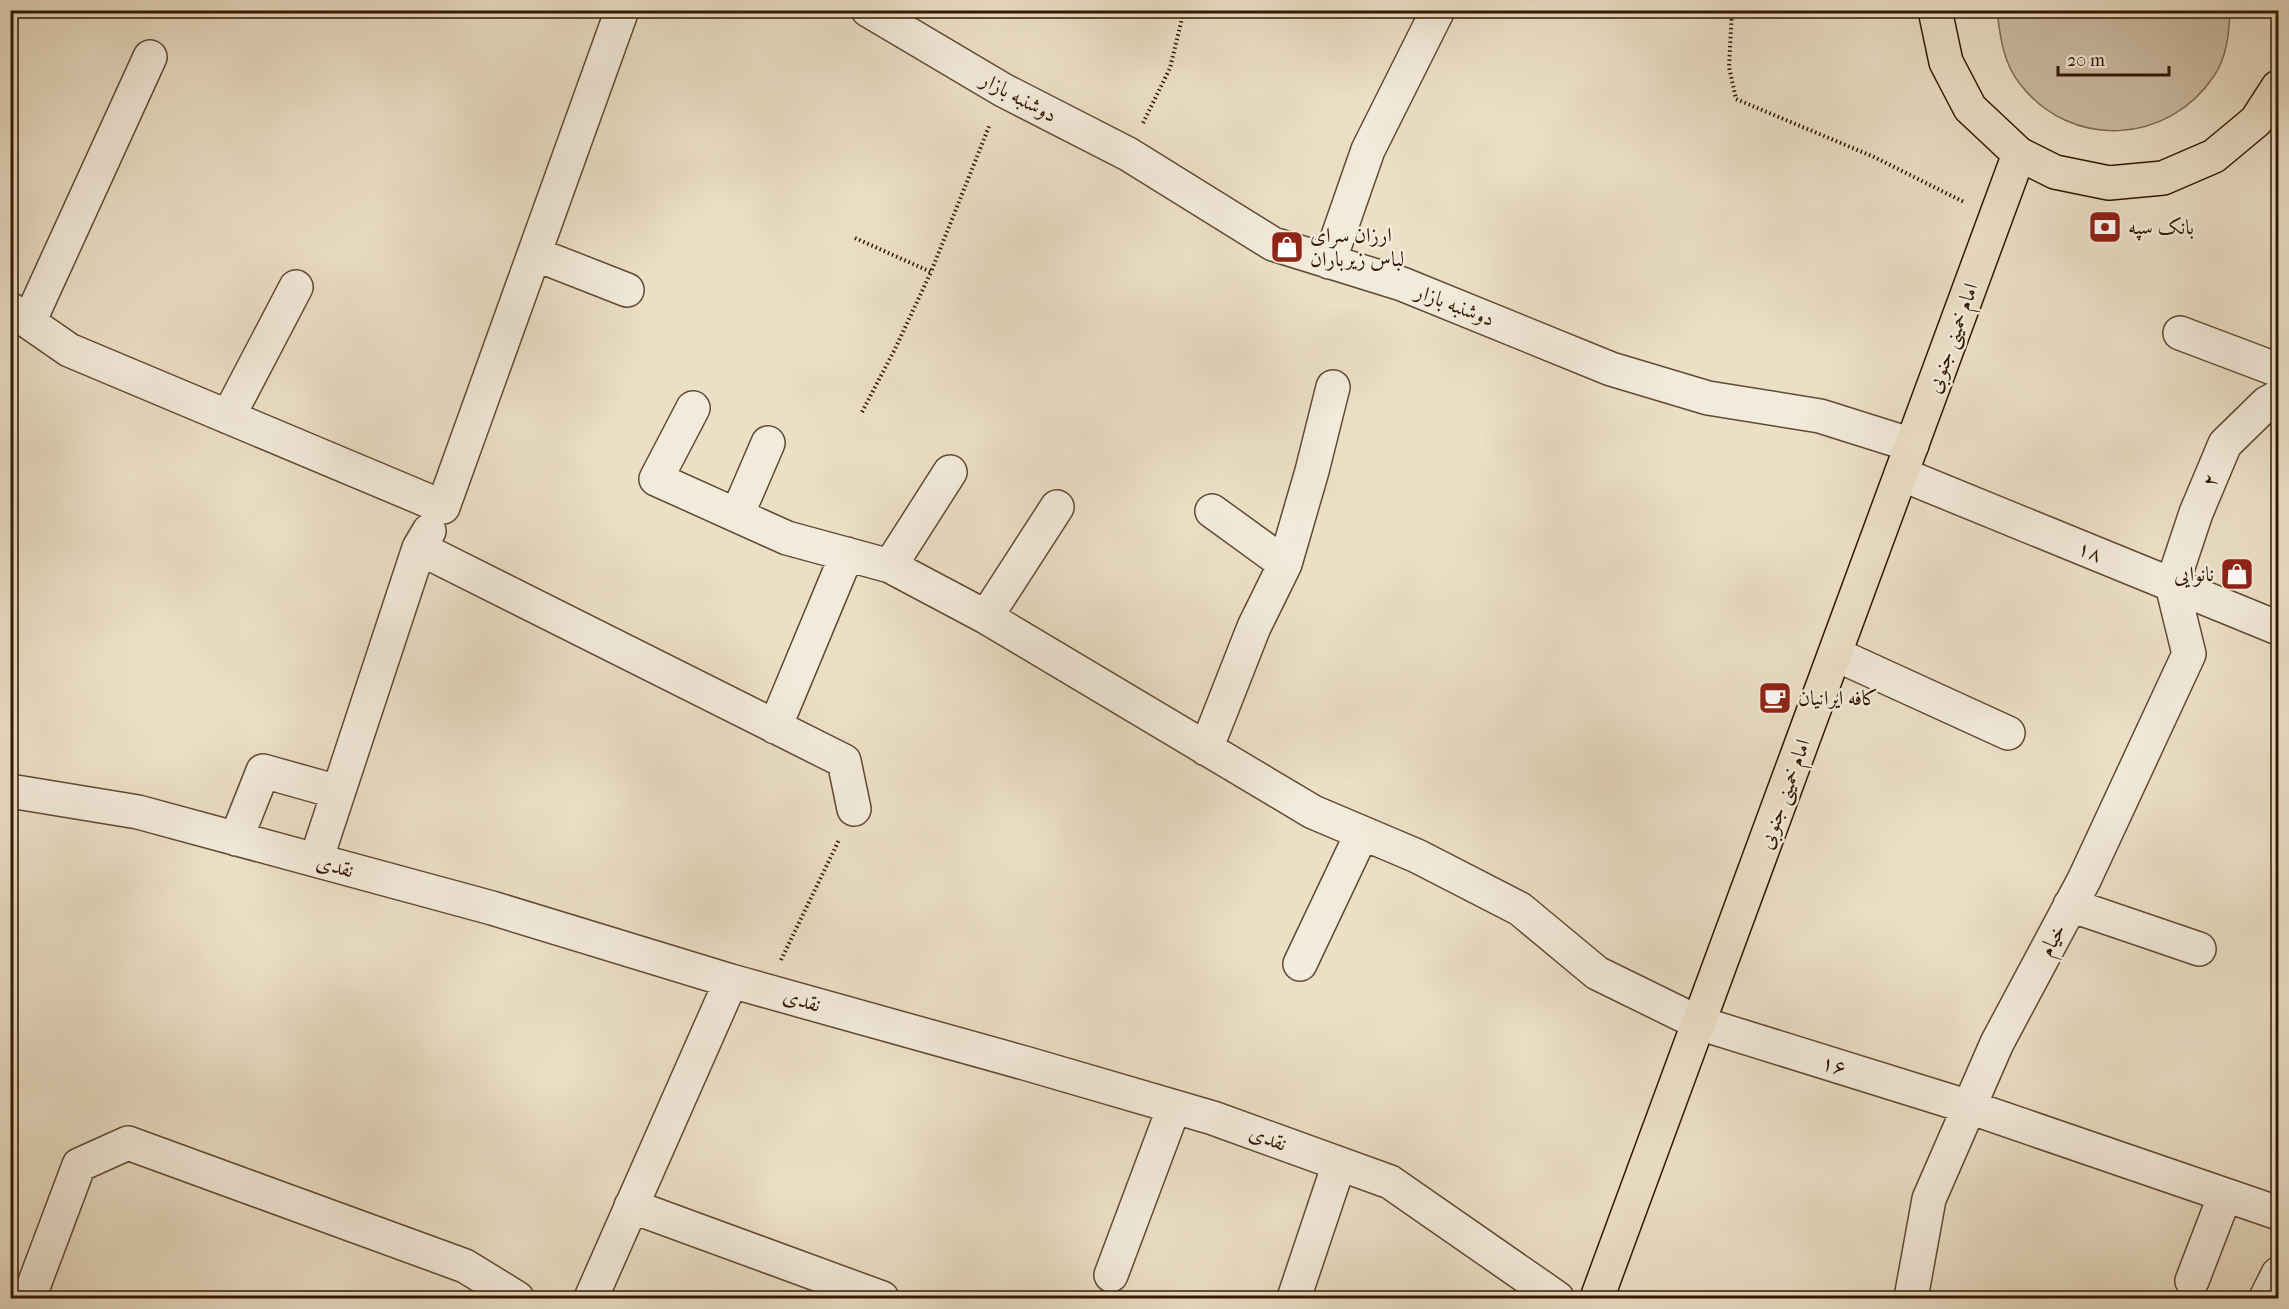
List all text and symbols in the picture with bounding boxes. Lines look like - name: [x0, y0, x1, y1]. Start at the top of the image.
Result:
- scale bar: [2058, 39, 2169, 77]
- text: 20 m: [2067, 50, 2105, 71]
- street label: دوشنبه بازار: [975, 66, 1061, 128]
- bank icon: بانک سپه: [2087, 209, 2123, 245]
- place label: بانک سپه: [2128, 215, 2194, 241]
- place label: ارزان سرای لباس زیرباران: [1310, 223, 1405, 272]
- shop icon: ارزان سرای لباس زیرباران: [1269, 229, 1305, 265]
- street label: دوشنبه بازار: [1410, 278, 1498, 332]
- street label: امام خمینی جنوبی: [1921, 280, 1989, 398]
- street label: ۲: [2197, 470, 2223, 490]
- street label: ۱۸: [2074, 535, 2106, 567]
- shop icon: نانوایی: [2219, 556, 2255, 592]
- place label: نانوایی: [2174, 562, 2214, 588]
- cafe icon: کافه ایرانیان: [1757, 680, 1793, 716]
- place label: کافه ایرانیان: [1798, 686, 1878, 710]
- street label: امام خمینی جنوبی: [1753, 736, 1821, 854]
- street label: نقدی: [314, 850, 356, 882]
- street label: خیام: [2034, 920, 2076, 963]
- street label: نقدی: [780, 983, 824, 1017]
- street label: ۱۶: [1819, 1050, 1849, 1080]
- street label: نقدی: [1246, 1120, 1290, 1156]

